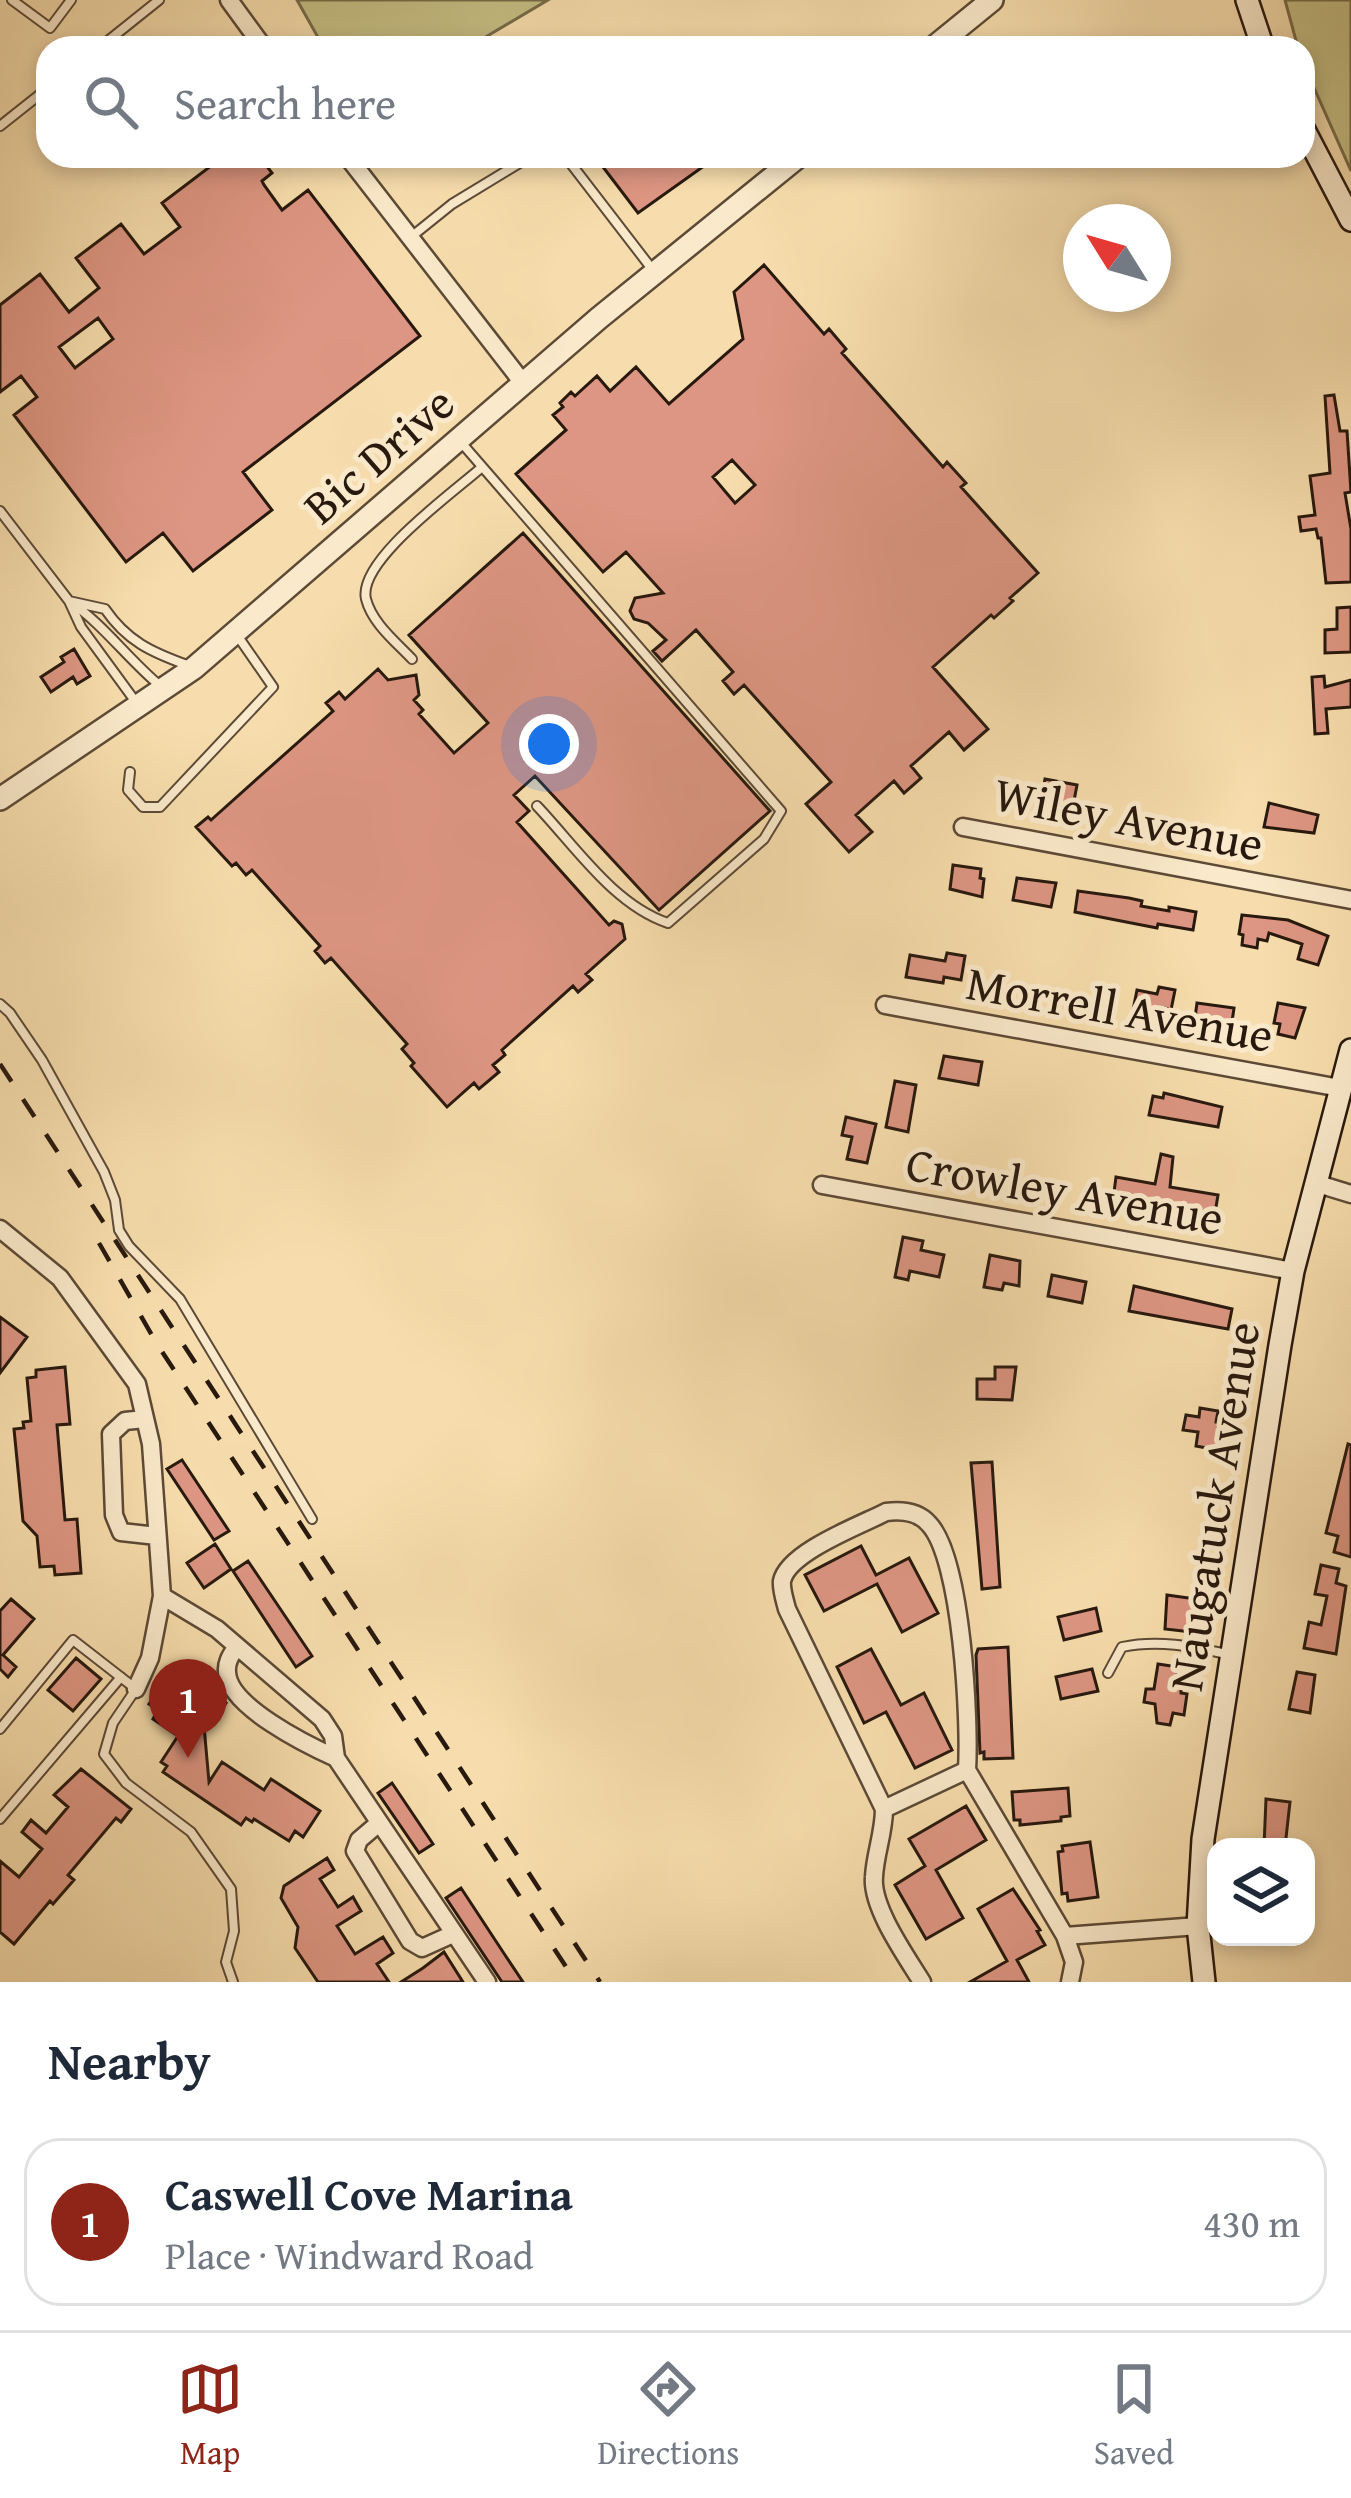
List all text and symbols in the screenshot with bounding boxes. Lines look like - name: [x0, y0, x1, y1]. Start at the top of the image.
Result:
- search box: [36, 36, 1315, 168]
- icon: search: [78, 69, 144, 135]
- text: Search here: [174, 70, 396, 135]
- north arrow: [1063, 204, 1171, 312]
- street label: Bic Drive: [287, 368, 469, 540]
- your location: [519, 714, 579, 774]
- street label: Wiley Avenue: [989, 757, 1269, 879]
- street label: Morrell Avenue: [961, 946, 1279, 1070]
- street label: Crowley Avenue: [901, 1127, 1229, 1253]
- street label: Naugatuck Avenue: [1149, 1316, 1277, 1696]
- pin: 1: [149, 1659, 227, 1758]
- map controls: [1207, 1838, 1315, 1946]
- button: layers: [1207, 1838, 1315, 1946]
- text: Nearby: [48, 2023, 211, 2098]
- text: Caswell Cove Marina: [165, 2161, 573, 2226]
- text: 1: [80, 2194, 100, 2251]
- text: 430 m: [1203, 2194, 1300, 2251]
- text: Place · Windward Road: [165, 2226, 534, 2283]
- tab: Map: [177, 2356, 243, 2476]
- tab: Directions: [598, 2356, 739, 2476]
- tab: Saved: [1094, 2356, 1174, 2476]

